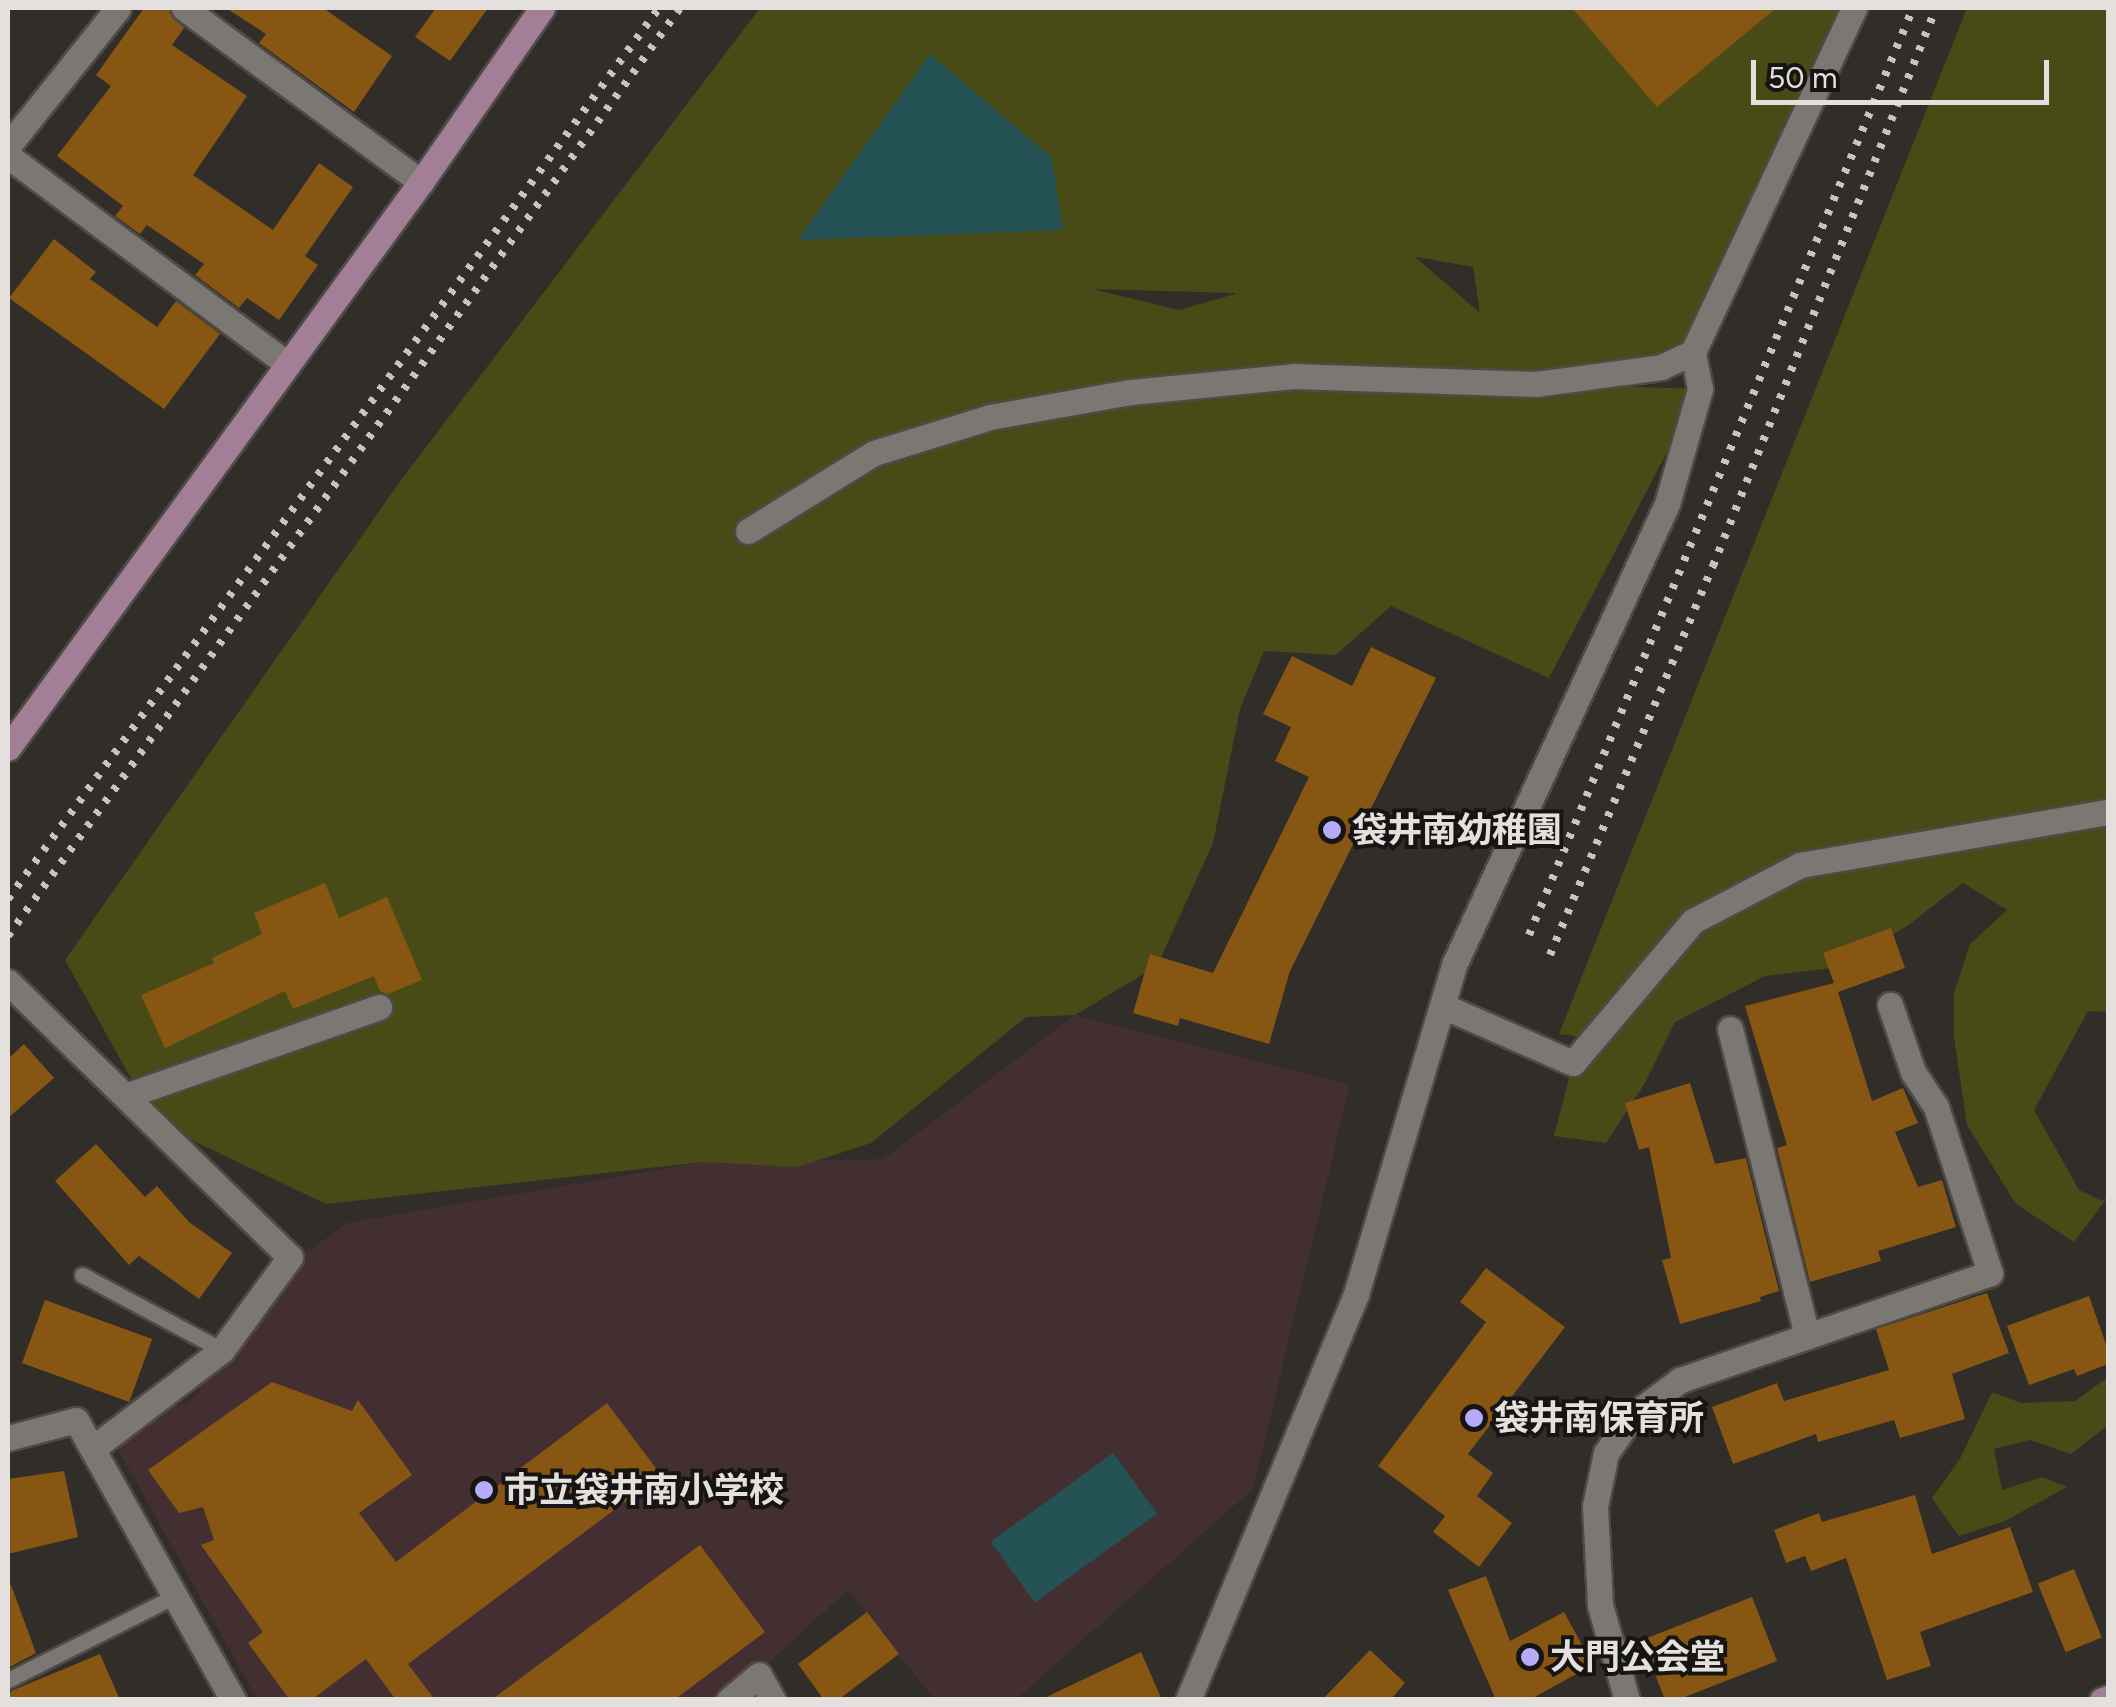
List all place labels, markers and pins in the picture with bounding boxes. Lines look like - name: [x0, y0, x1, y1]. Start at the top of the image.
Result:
- place label: 袋井南幼稚園: [1352, 809, 1562, 851]
- marker: 袋井南幼稚園: [1321, 819, 1343, 841]
- place label: 袋井南保育所: [1494, 1397, 1704, 1439]
- marker: 袋井南保育所: [1463, 1407, 1485, 1429]
- place label: 市立袋井南小学校: [504, 1469, 784, 1511]
- marker: 市立袋井南小学校: [473, 1479, 495, 1501]
- place label: 大門公会堂: [1550, 1636, 1725, 1678]
- marker: 大門公会堂: [1519, 1646, 1541, 1668]

